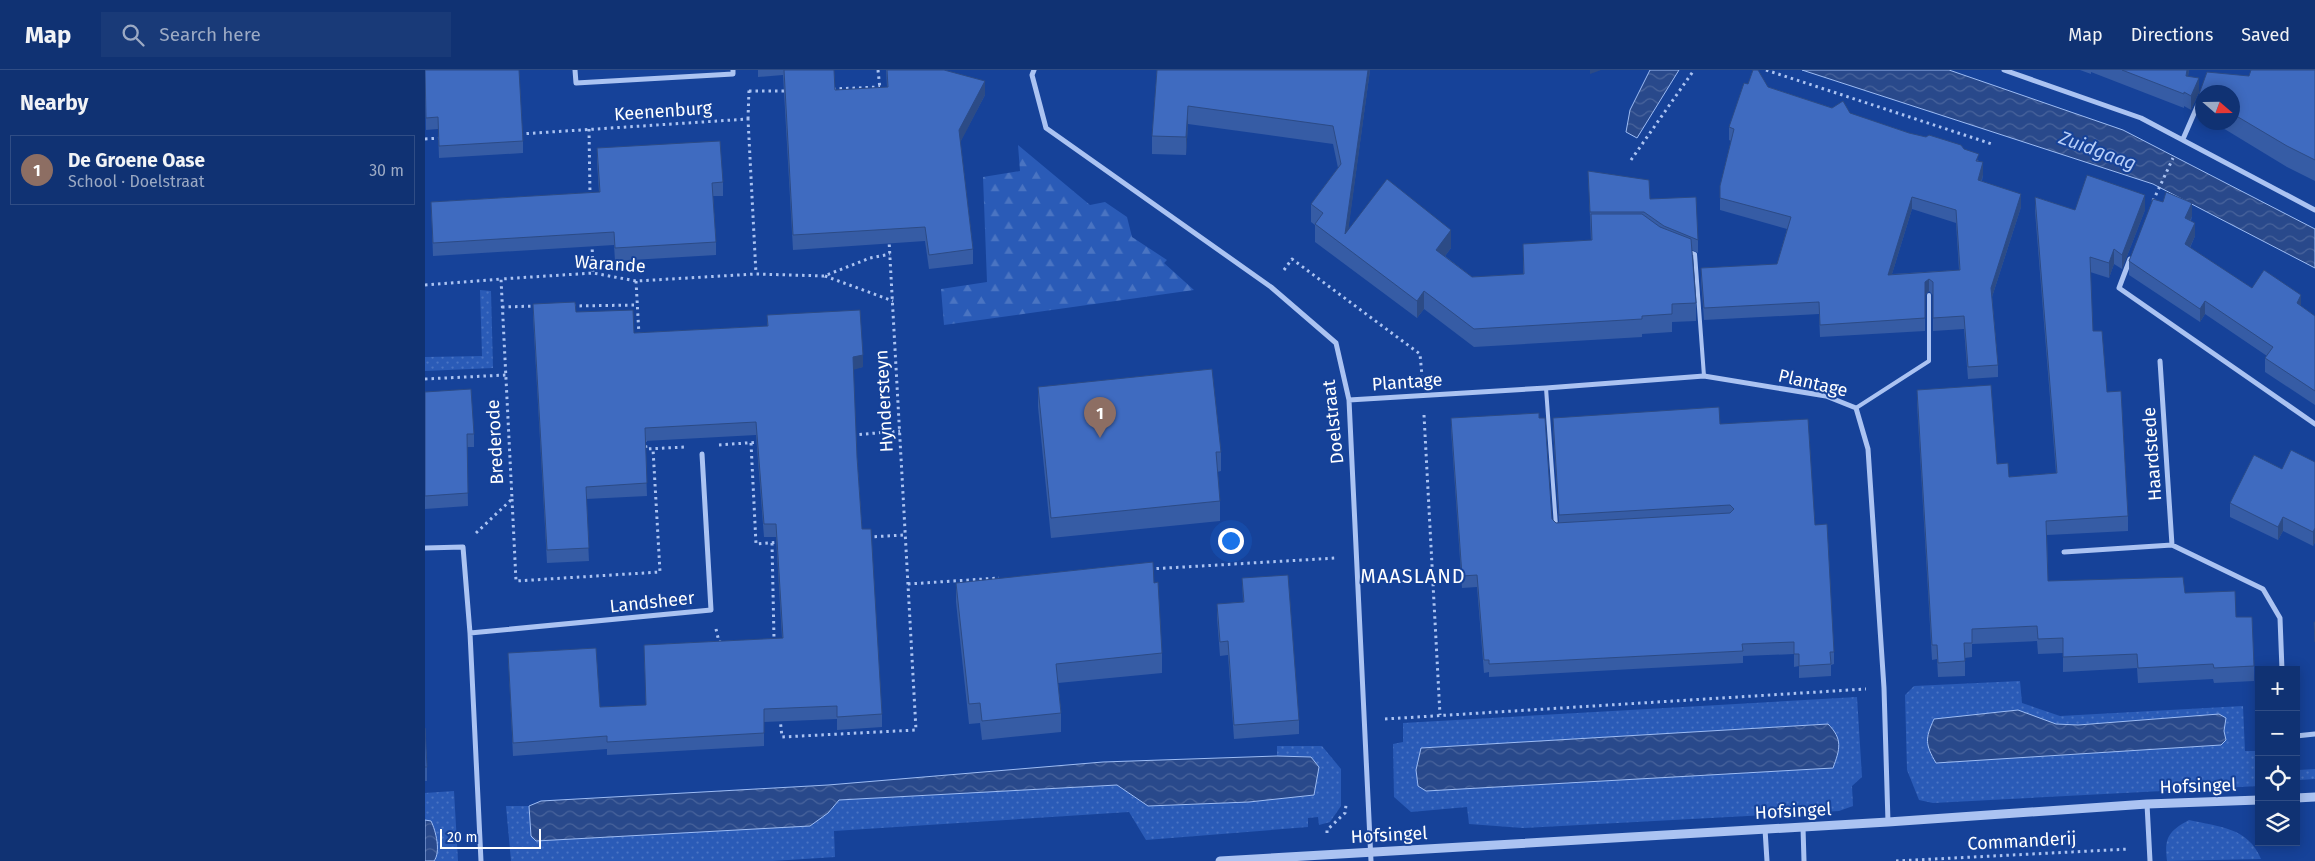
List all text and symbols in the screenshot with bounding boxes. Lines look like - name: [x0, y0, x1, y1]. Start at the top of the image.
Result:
- search box: [101, 12, 451, 57]
- text: Map: [25, 21, 71, 49]
- icon: search: [119, 21, 147, 49]
- text: Search here: [159, 23, 261, 46]
- text: Map: [2068, 24, 2103, 46]
- text: Directions: [2131, 24, 2213, 46]
- text: Saved: [2241, 24, 2290, 46]
- north arrow: [2195, 85, 2240, 130]
- text: Nearby: [20, 90, 88, 116]
- street label: Keenenburg: [613, 97, 713, 125]
- water label: Zuidgaag: [2055, 126, 2140, 175]
- text: De Groene Oase: [68, 149, 205, 172]
- text: 1: [33, 161, 41, 180]
- text: 30 m: [369, 161, 404, 180]
- text: School · Doelstraat: [68, 172, 204, 191]
- street label: Warande: [574, 251, 646, 277]
- street label: Hyndersteyn: [870, 349, 898, 453]
- street label: Plantage: [1776, 364, 1850, 402]
- street label: Plantage: [1371, 369, 1443, 395]
- street label: Doelstraat: [1318, 378, 1348, 465]
- pin: 1: [1084, 397, 1116, 438]
- street label: Brederode: [482, 399, 508, 485]
- street label: Haardstede: [2138, 406, 2166, 502]
- your location: [1218, 528, 1244, 554]
- district label: MAASLAND: [1360, 564, 1466, 588]
- street label: Landsheer: [608, 587, 696, 617]
- map controls: [2255, 666, 2300, 846]
- button: +: [2255, 666, 2300, 711]
- button: −: [2255, 711, 2300, 756]
- button: locate: [2255, 756, 2300, 801]
- street label: Hofsingel: [2159, 774, 2237, 798]
- street label: Hofsingel: [1754, 798, 1832, 824]
- button: layers: [2255, 801, 2300, 846]
- street label: Hofsingel: [1350, 822, 1428, 848]
- scale bar: [440, 826, 541, 849]
- street label: Commanderij: [1967, 827, 2077, 855]
- text: 20 m: [447, 829, 477, 846]

